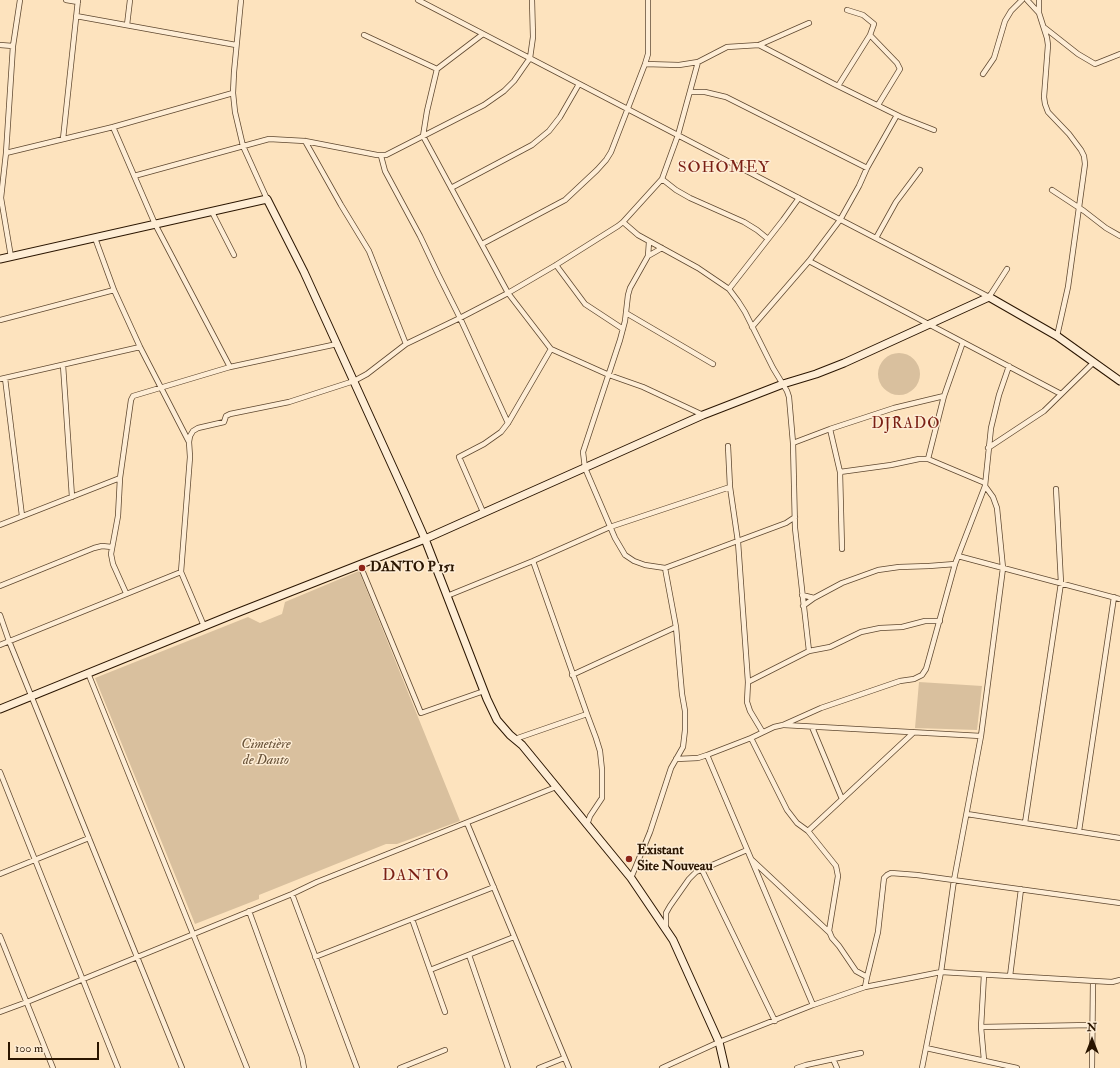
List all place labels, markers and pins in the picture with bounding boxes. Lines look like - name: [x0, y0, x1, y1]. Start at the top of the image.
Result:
- place label: DANTO P 151: [370, 560, 455, 576]
- marker: DANTO P 151: [357, 563, 367, 573]
- place label: Existant Site Nouveau: [637, 843, 713, 876]
- marker: Existant Site Nouveau: [624, 854, 634, 864]

